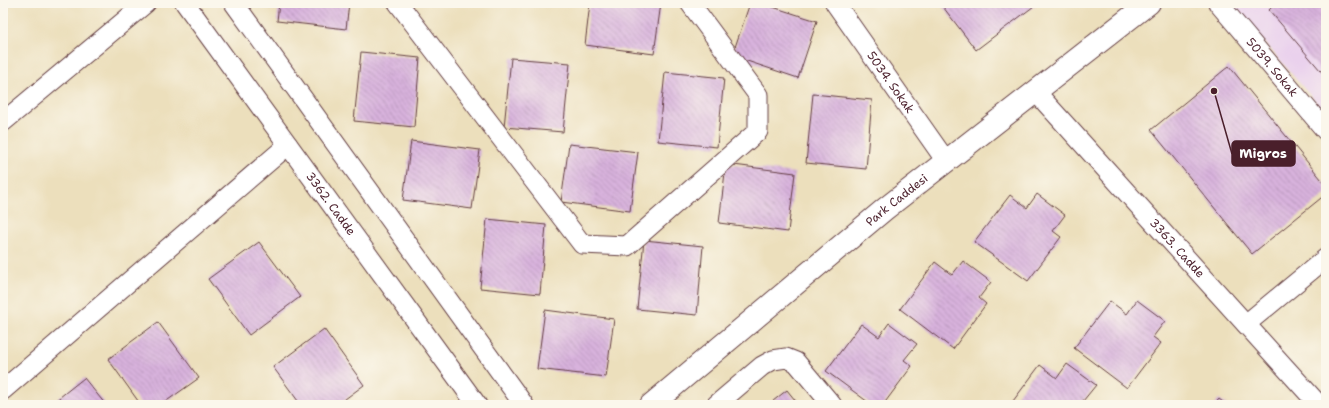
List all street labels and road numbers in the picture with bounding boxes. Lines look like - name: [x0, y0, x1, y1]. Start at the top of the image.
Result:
- street label: 5039. Sokak: [1243, 34, 1302, 100]
- street label: 5034. Sokak: [863, 48, 918, 117]
- street label: 3362. Cadde: [302, 169, 359, 239]
- street label: Park Caddesi: [862, 170, 931, 230]
- street label: 3363. Cadde: [1146, 215, 1208, 282]

